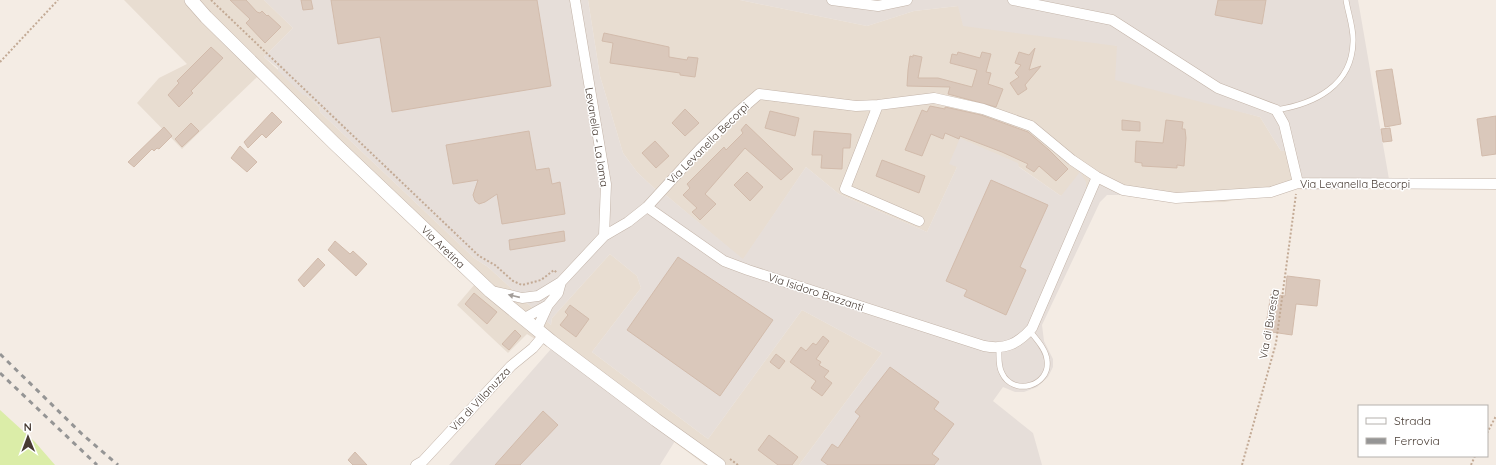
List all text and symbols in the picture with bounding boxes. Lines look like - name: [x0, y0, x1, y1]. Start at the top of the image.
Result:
- street label: Levanella - La lama: [582, 86, 612, 188]
- street label: Via Levanella Becorpi: [664, 99, 752, 187]
- street label: Via Levanella Becorpi: [1300, 177, 1410, 191]
- street label: Via Aretina: [418, 223, 468, 271]
- street label: Via Isidoro Bazzanti: [766, 270, 866, 314]
- street label: Via di Buresta: [1256, 288, 1282, 360]
- one-way arrow: [508, 293, 520, 299]
- street label: Via di Villanuzza: [447, 364, 513, 434]
- legend: [1358, 405, 1488, 457]
- text: Strada: [1394, 413, 1431, 428]
- north arrow: [8, 417, 48, 457]
- text: N: [24, 420, 32, 434]
- text: Ferrovia: [1394, 433, 1440, 448]

